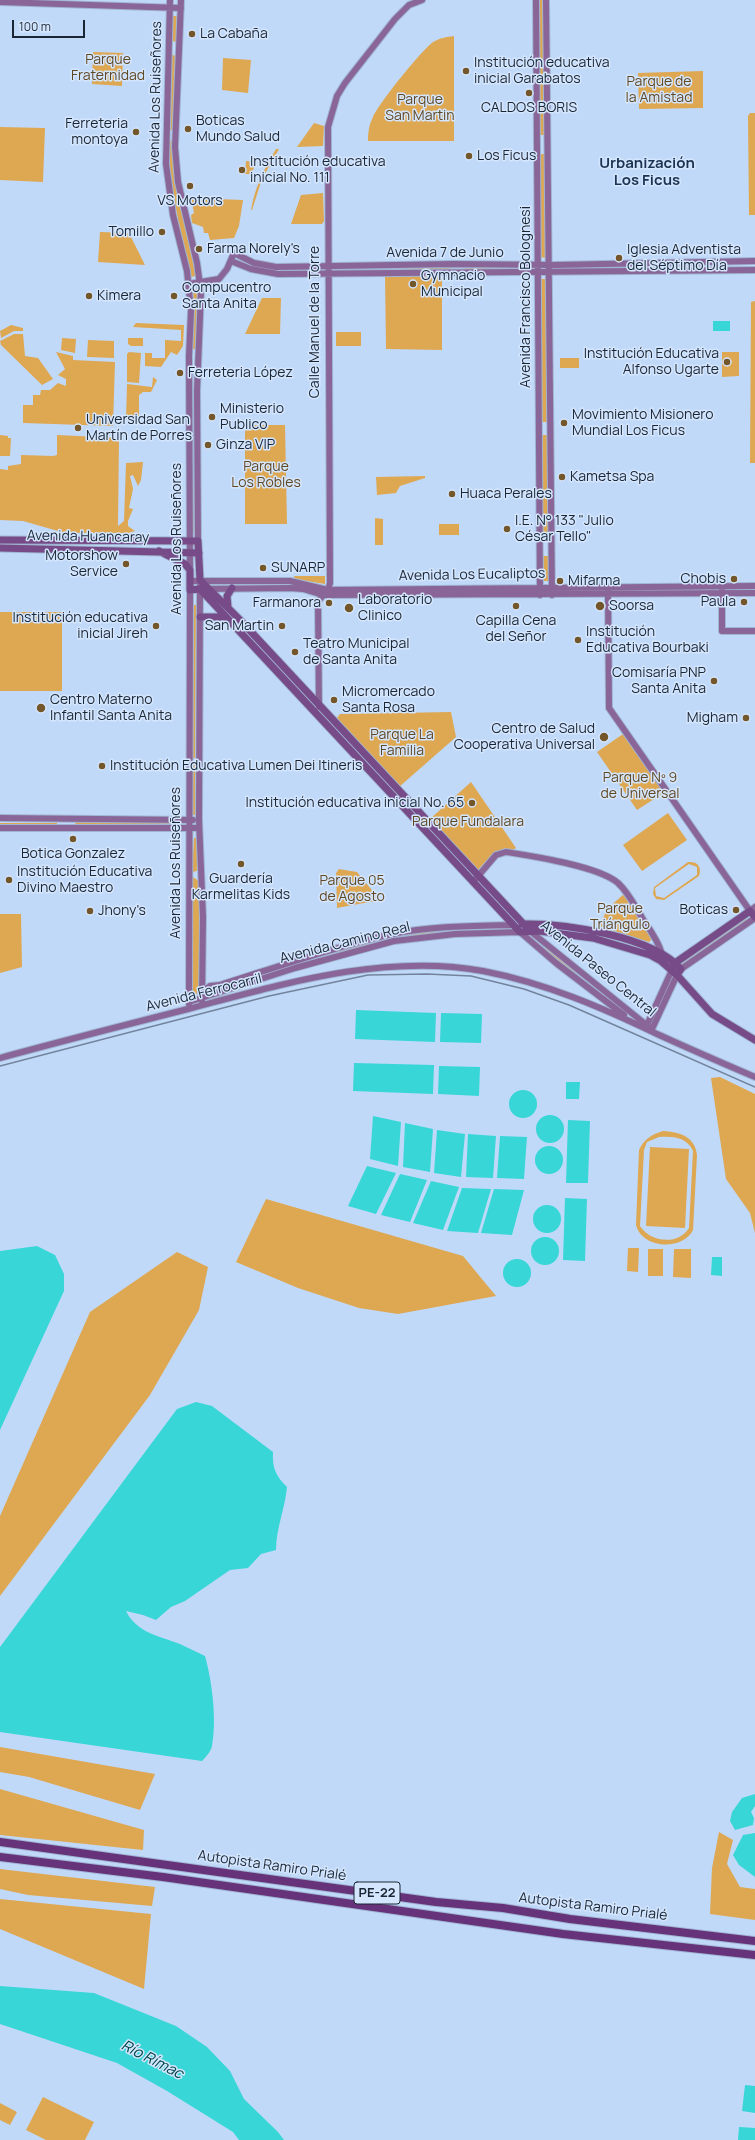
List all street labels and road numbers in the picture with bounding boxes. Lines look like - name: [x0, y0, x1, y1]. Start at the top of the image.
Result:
- street label: Avenida Los Ruiseñores: [146, 21, 166, 173]
- street label: Avenida Francisco Bolognesi: [518, 206, 534, 388]
- street label: Avenida 7 de Junio: [386, 245, 504, 261]
- street label: Calle Manuel de la Torre: [307, 246, 323, 398]
- street label: Avenida Los Ruiseñores: [169, 463, 185, 615]
- street label: Avenida Huancaray: [27, 528, 149, 546]
- street label: Avenida Los Eucaliptos: [399, 565, 545, 585]
- street label: Avenida Los Ruiseñores: [168, 787, 184, 939]
- street label: Avenida Paseo Central: [537, 917, 659, 1021]
- street label: Avenida Camino Real: [278, 919, 412, 967]
- street label: Avenida Ferrocarril: [144, 970, 264, 1016]
- street label: Autopista Ramiro Prialé: [197, 1847, 347, 1885]
- road number: PE-22: [354, 1882, 400, 1904]
- street label: Autopista Ramiro Prialé: [518, 1890, 668, 1924]

